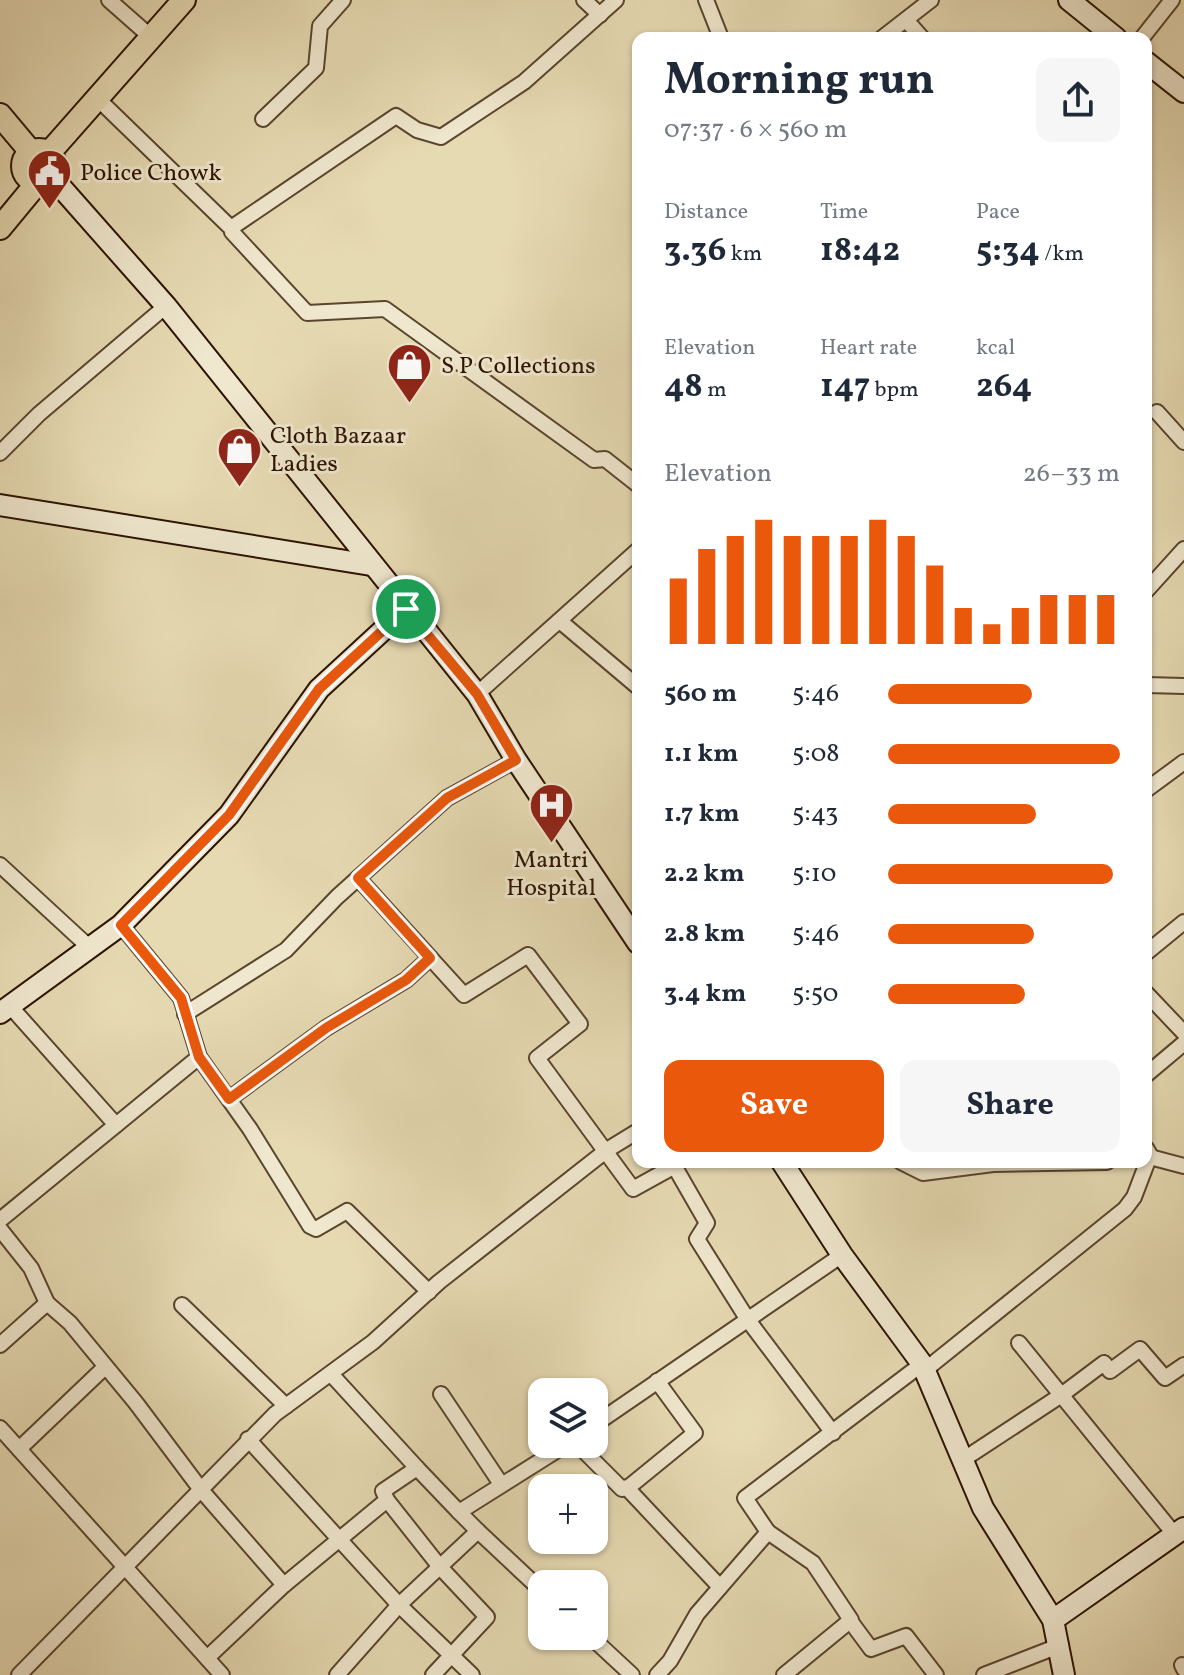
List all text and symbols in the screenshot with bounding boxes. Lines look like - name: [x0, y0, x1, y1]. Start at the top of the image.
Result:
- text: Morning run: [664, 51, 935, 112]
- button: share: [1036, 58, 1120, 142]
- text: 07:37 · 6 × 560 m: [664, 112, 847, 148]
- public building icon: Police Chowk: [25, 148, 73, 211]
- place label: Police Chowk: [80, 157, 221, 191]
- text: Distance: [664, 197, 748, 228]
- text: Time: [820, 197, 868, 228]
- text: Pace: [976, 197, 1020, 228]
- text: 3.36: [664, 228, 726, 275]
- text: 18:42: [820, 228, 900, 275]
- text: 5:34: [976, 228, 1040, 275]
- text: km: [726, 239, 762, 270]
- text: /km: [1040, 239, 1084, 270]
- text: Elevation: [664, 333, 755, 364]
- text: Heart rate: [820, 333, 917, 364]
- text: kcal: [976, 333, 1015, 364]
- shop icon: S P Collections: [386, 341, 434, 404]
- place label: S P Collections: [441, 350, 595, 384]
- text: 48: [664, 364, 703, 411]
- text: 147: [820, 364, 870, 411]
- text: 264: [976, 364, 1032, 411]
- text: m: [703, 375, 727, 406]
- text: bpm: [870, 375, 919, 406]
- place label: Cloth Bazaar Ladies: [270, 420, 406, 482]
- shop icon: Cloth Bazaar Ladies: [215, 425, 263, 488]
- text: Elevation: [664, 456, 772, 492]
- text: 26–33 m: [1023, 456, 1120, 492]
- pin: [372, 575, 440, 643]
- icon: arrive: [384, 587, 428, 631]
- text: 560 m: [664, 676, 737, 712]
- text: 5:46: [792, 676, 839, 712]
- text: 1.1 km: [664, 736, 738, 772]
- text: 5:08: [792, 736, 839, 772]
- hospital icon: Mantri Hospital: [527, 781, 575, 844]
- text: 1.7 km: [664, 796, 740, 832]
- text: 5:43: [792, 796, 838, 832]
- place label: Mantri Hospital: [506, 844, 596, 906]
- text: 2.2 km: [664, 856, 745, 892]
- text: 5:10: [792, 856, 836, 892]
- text: 2.8 km: [664, 916, 745, 952]
- text: 5:46: [792, 916, 839, 952]
- text: 3.4 km: [664, 976, 747, 1012]
- text: 5:50: [792, 976, 838, 1012]
- button: Save: [664, 1060, 884, 1152]
- button: Share: [900, 1060, 1120, 1152]
- map controls: [528, 1378, 608, 1650]
- button: layers: [528, 1378, 608, 1458]
- button: +: [528, 1474, 608, 1554]
- button: −: [528, 1570, 608, 1650]

